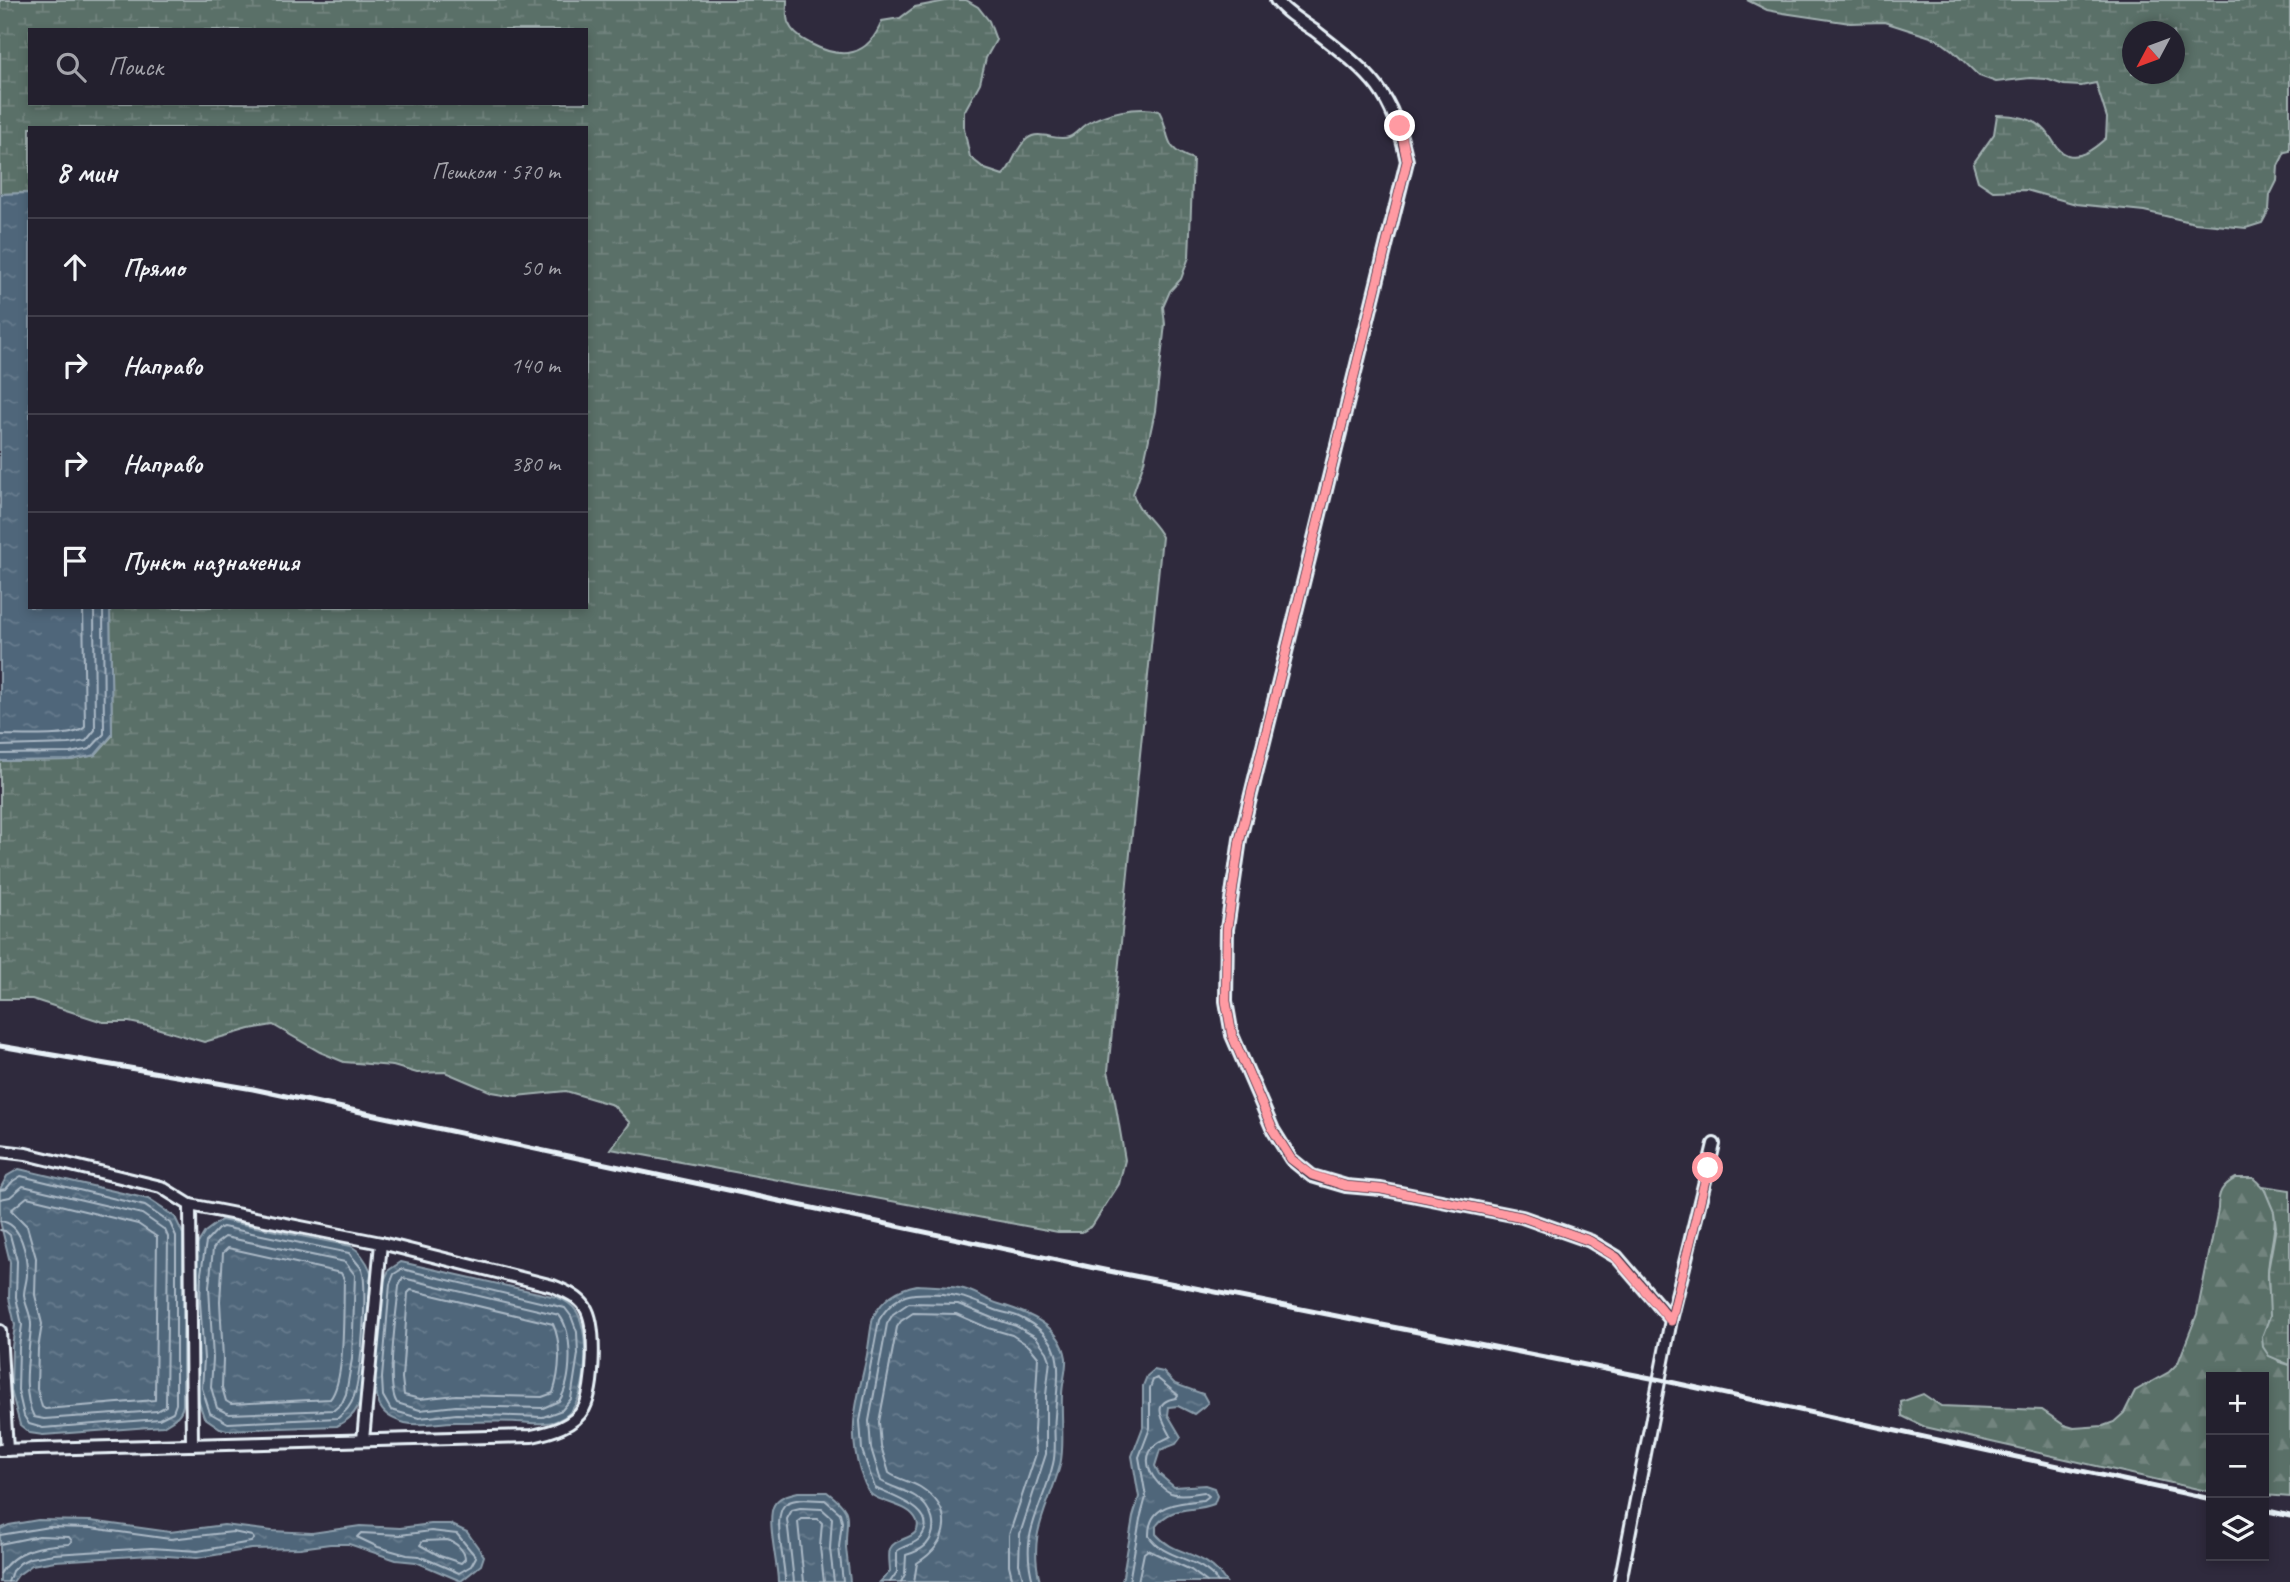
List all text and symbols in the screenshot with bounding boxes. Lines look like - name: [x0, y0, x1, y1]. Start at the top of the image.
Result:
- north arrow: [2122, 21, 2185, 84]
- search box: [28, 28, 588, 105]
- icon: search: [52, 48, 90, 86]
- text: Поиск: [108, 50, 163, 83]
- route end: [1384, 110, 1415, 141]
- text: 8 мин: [56, 153, 117, 191]
- text: Пешком · 570 m: [432, 157, 560, 186]
- icon: ahead: [56, 248, 94, 286]
- text: Прямо: [123, 251, 185, 284]
- text: 50 m: [521, 253, 560, 282]
- icon: right: [56, 346, 94, 384]
- text: Направо: [123, 349, 202, 382]
- text: 140 m: [511, 351, 560, 380]
- icon: right: [56, 444, 94, 482]
- text: Направо: [123, 447, 202, 480]
- text: 380 m: [511, 449, 560, 478]
- icon: arrive: [56, 542, 94, 580]
- text: Пункт назначения: [123, 545, 299, 578]
- route start: [1692, 1152, 1723, 1183]
- map controls: [2206, 1372, 2269, 1561]
- button: +: [2206, 1372, 2269, 1435]
- button: −: [2206, 1435, 2269, 1498]
- button: layers: [2206, 1498, 2269, 1561]

